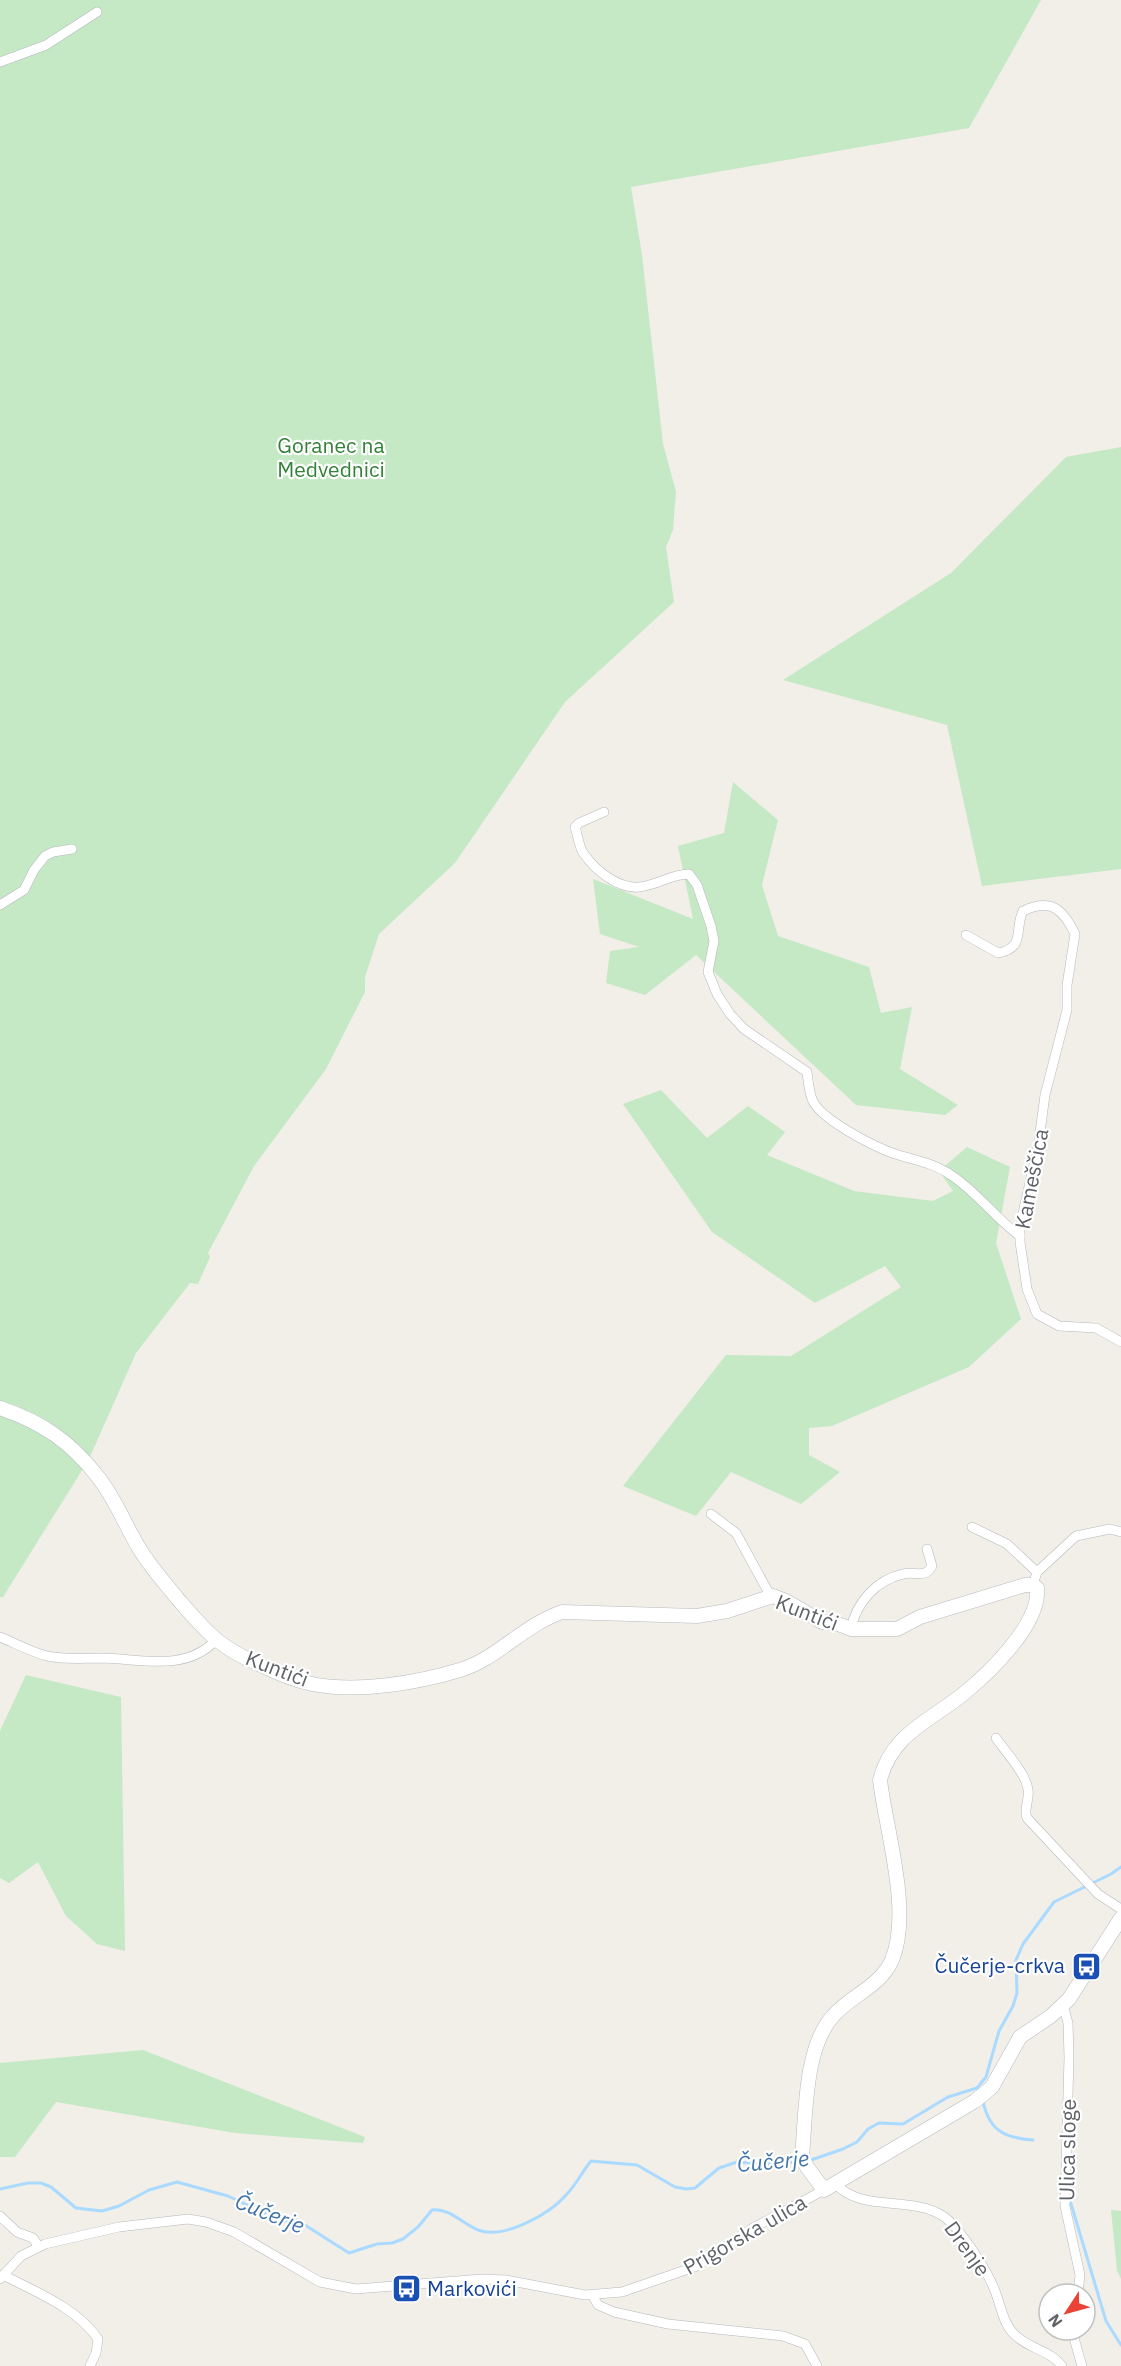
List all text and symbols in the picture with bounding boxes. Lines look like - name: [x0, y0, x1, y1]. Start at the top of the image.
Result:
- park label: Goranec na Medvednici: [277, 431, 385, 483]
- street label: Kameščica: [1008, 1126, 1054, 1231]
- street label: Kuntići: [772, 1587, 843, 1637]
- street label: Kuntići: [242, 1643, 313, 1693]
- bus stop icon: Čučerje-crkva: [1070, 1950, 1102, 1982]
- place label: Čučerje-crkva: [934, 1951, 1065, 1979]
- street label: Ulica sloge: [1052, 2099, 1082, 2201]
- water label: Čučerje: [736, 2143, 810, 2178]
- water label: Čučerje: [231, 2186, 309, 2240]
- street label: Prigorska ulica: [678, 2188, 811, 2281]
- street label: Drenje: [938, 2215, 997, 2282]
- bus stop icon: Markovići: [390, 2273, 422, 2305]
- place label: Markovići: [427, 2274, 517, 2302]
- north arrow: [1037, 2282, 1097, 2342]
- text: N: [1043, 2310, 1066, 2331]

